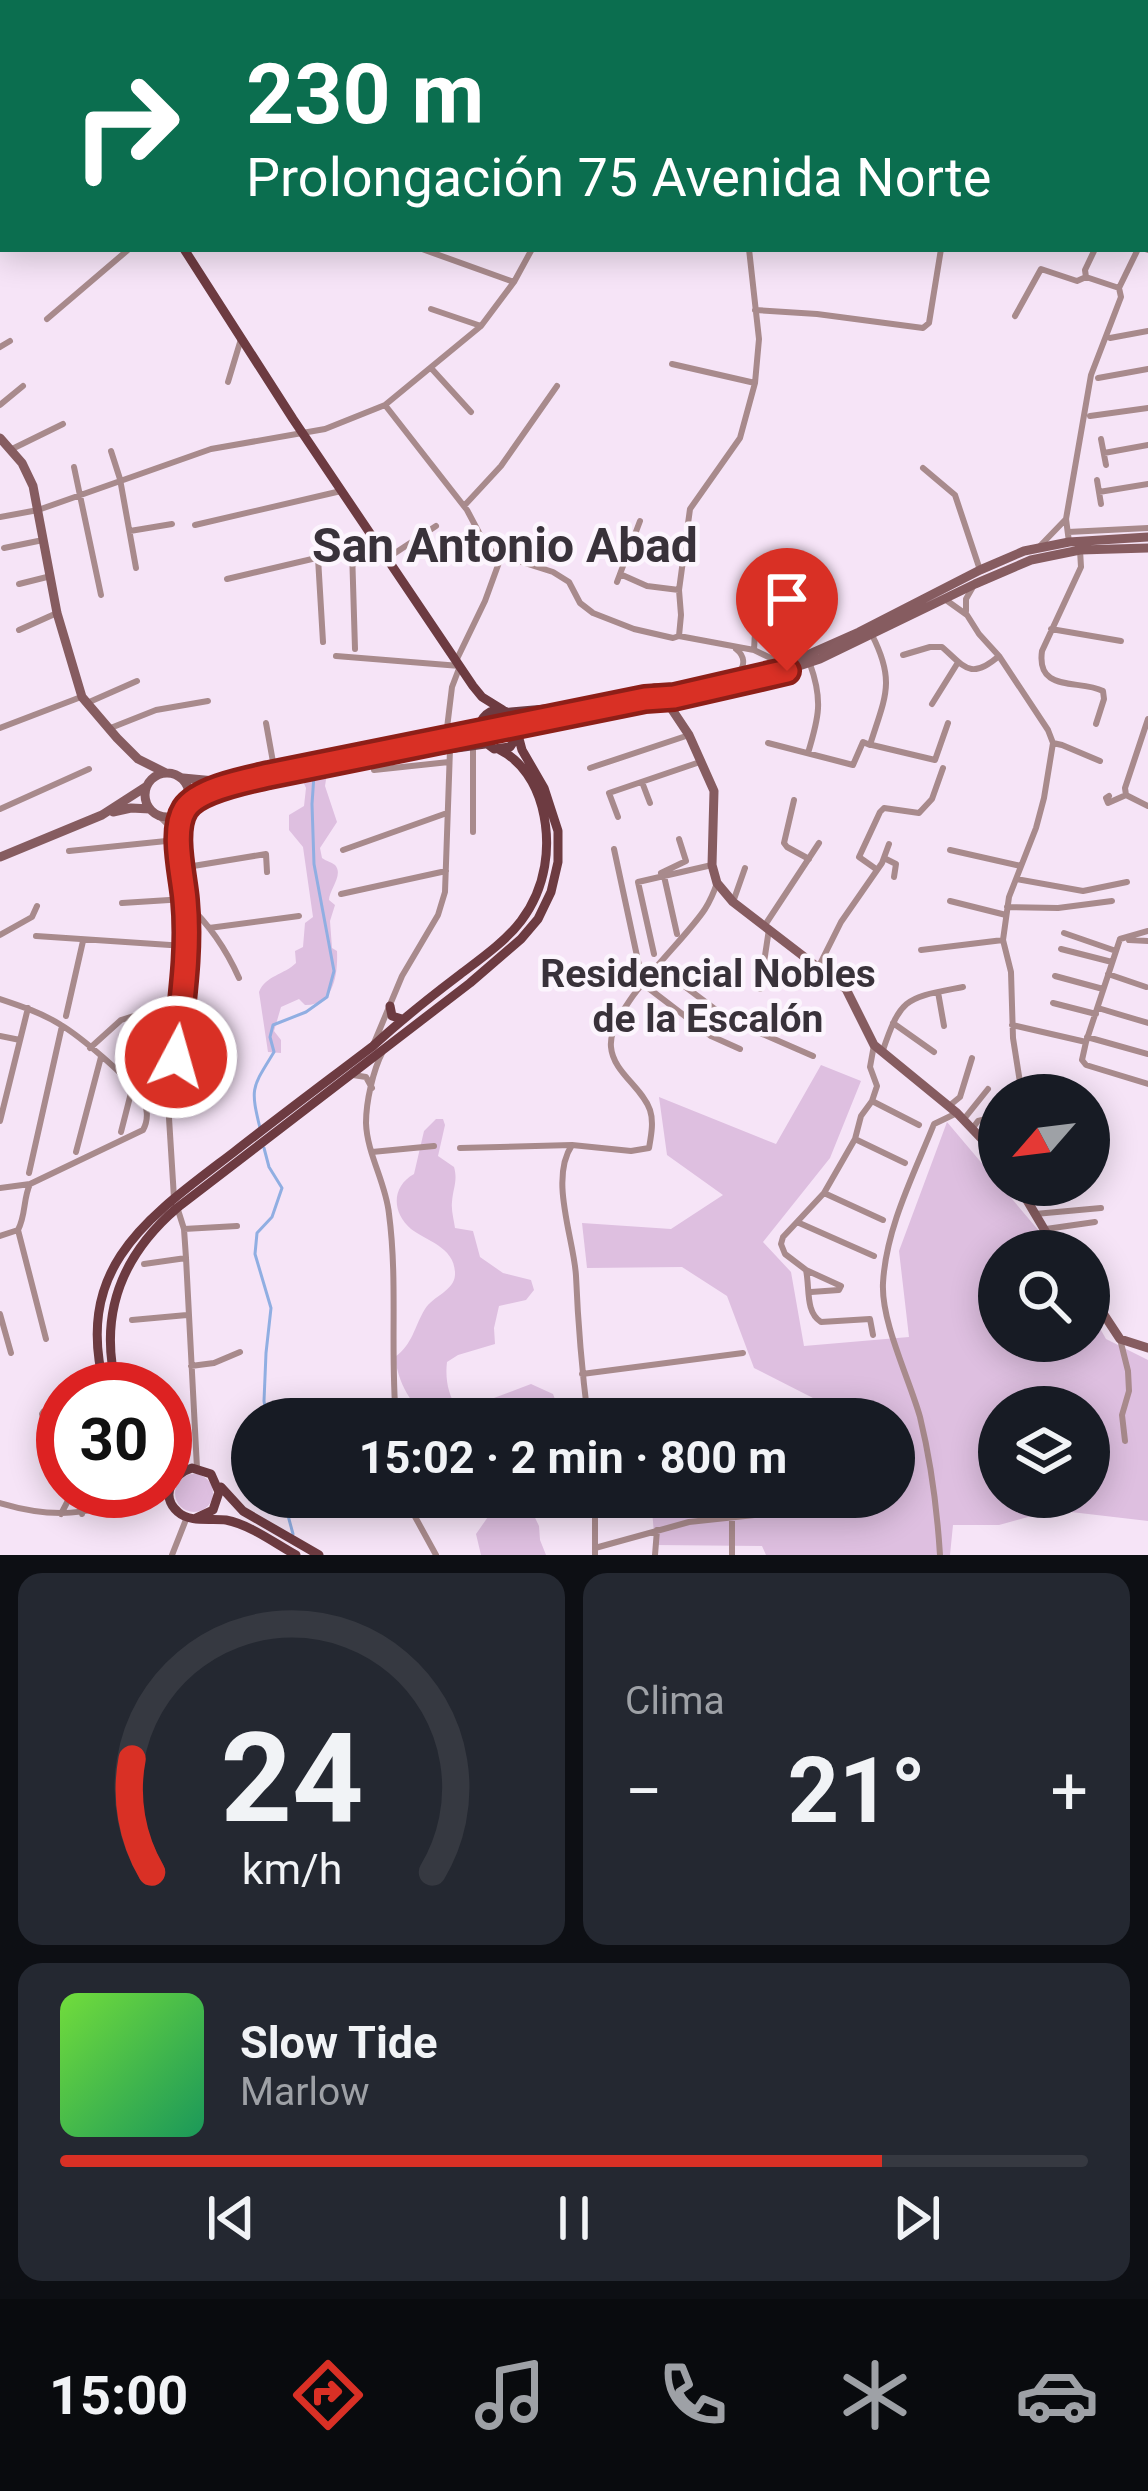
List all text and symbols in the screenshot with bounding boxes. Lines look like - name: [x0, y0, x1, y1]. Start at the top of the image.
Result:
- text: 230 m: [246, 45, 484, 144]
- icon: right: [48, 48, 204, 204]
- text: Prolongación 75 Avenida Norte: [246, 146, 991, 209]
- district label: San Antonio Abad: [312, 517, 698, 574]
- pin: [736, 548, 838, 671]
- icon: arrive: [754, 566, 820, 632]
- district label: Residencial Nobles de la Escalón: [540, 951, 876, 1042]
- position arrow: [113, 994, 239, 1120]
- north arrow: [978, 1074, 1110, 1206]
- map controls: [978, 1074, 1110, 1518]
- button: search: [978, 1230, 1110, 1362]
- speed limit sign: 30: [36, 1362, 192, 1518]
- button: layers: [978, 1386, 1110, 1518]
- text: 15:02 · 2 min · 800 m: [359, 1431, 787, 1484]
- text: Clima: [625, 1678, 725, 1724]
- text: 24: [220, 1705, 363, 1851]
- text: 21°: [787, 1739, 926, 1844]
- text: −: [625, 1753, 663, 1830]
- text: +: [1051, 1753, 1088, 1830]
- text: km/h: [241, 1844, 342, 1894]
- text: Slow Tide: [240, 2016, 438, 2069]
- text: Marlow: [240, 2069, 370, 2115]
- icon: previous: [198, 2185, 264, 2251]
- icon: pause: [541, 2185, 607, 2251]
- icon: next: [884, 2185, 950, 2251]
- icon: directions: [286, 2353, 370, 2437]
- icon: music: [468, 2353, 552, 2437]
- icon: phone: [651, 2353, 735, 2437]
- icon: climate: [833, 2353, 917, 2437]
- icon: car: [1015, 2353, 1099, 2437]
- text: 15:00: [49, 2364, 188, 2427]

